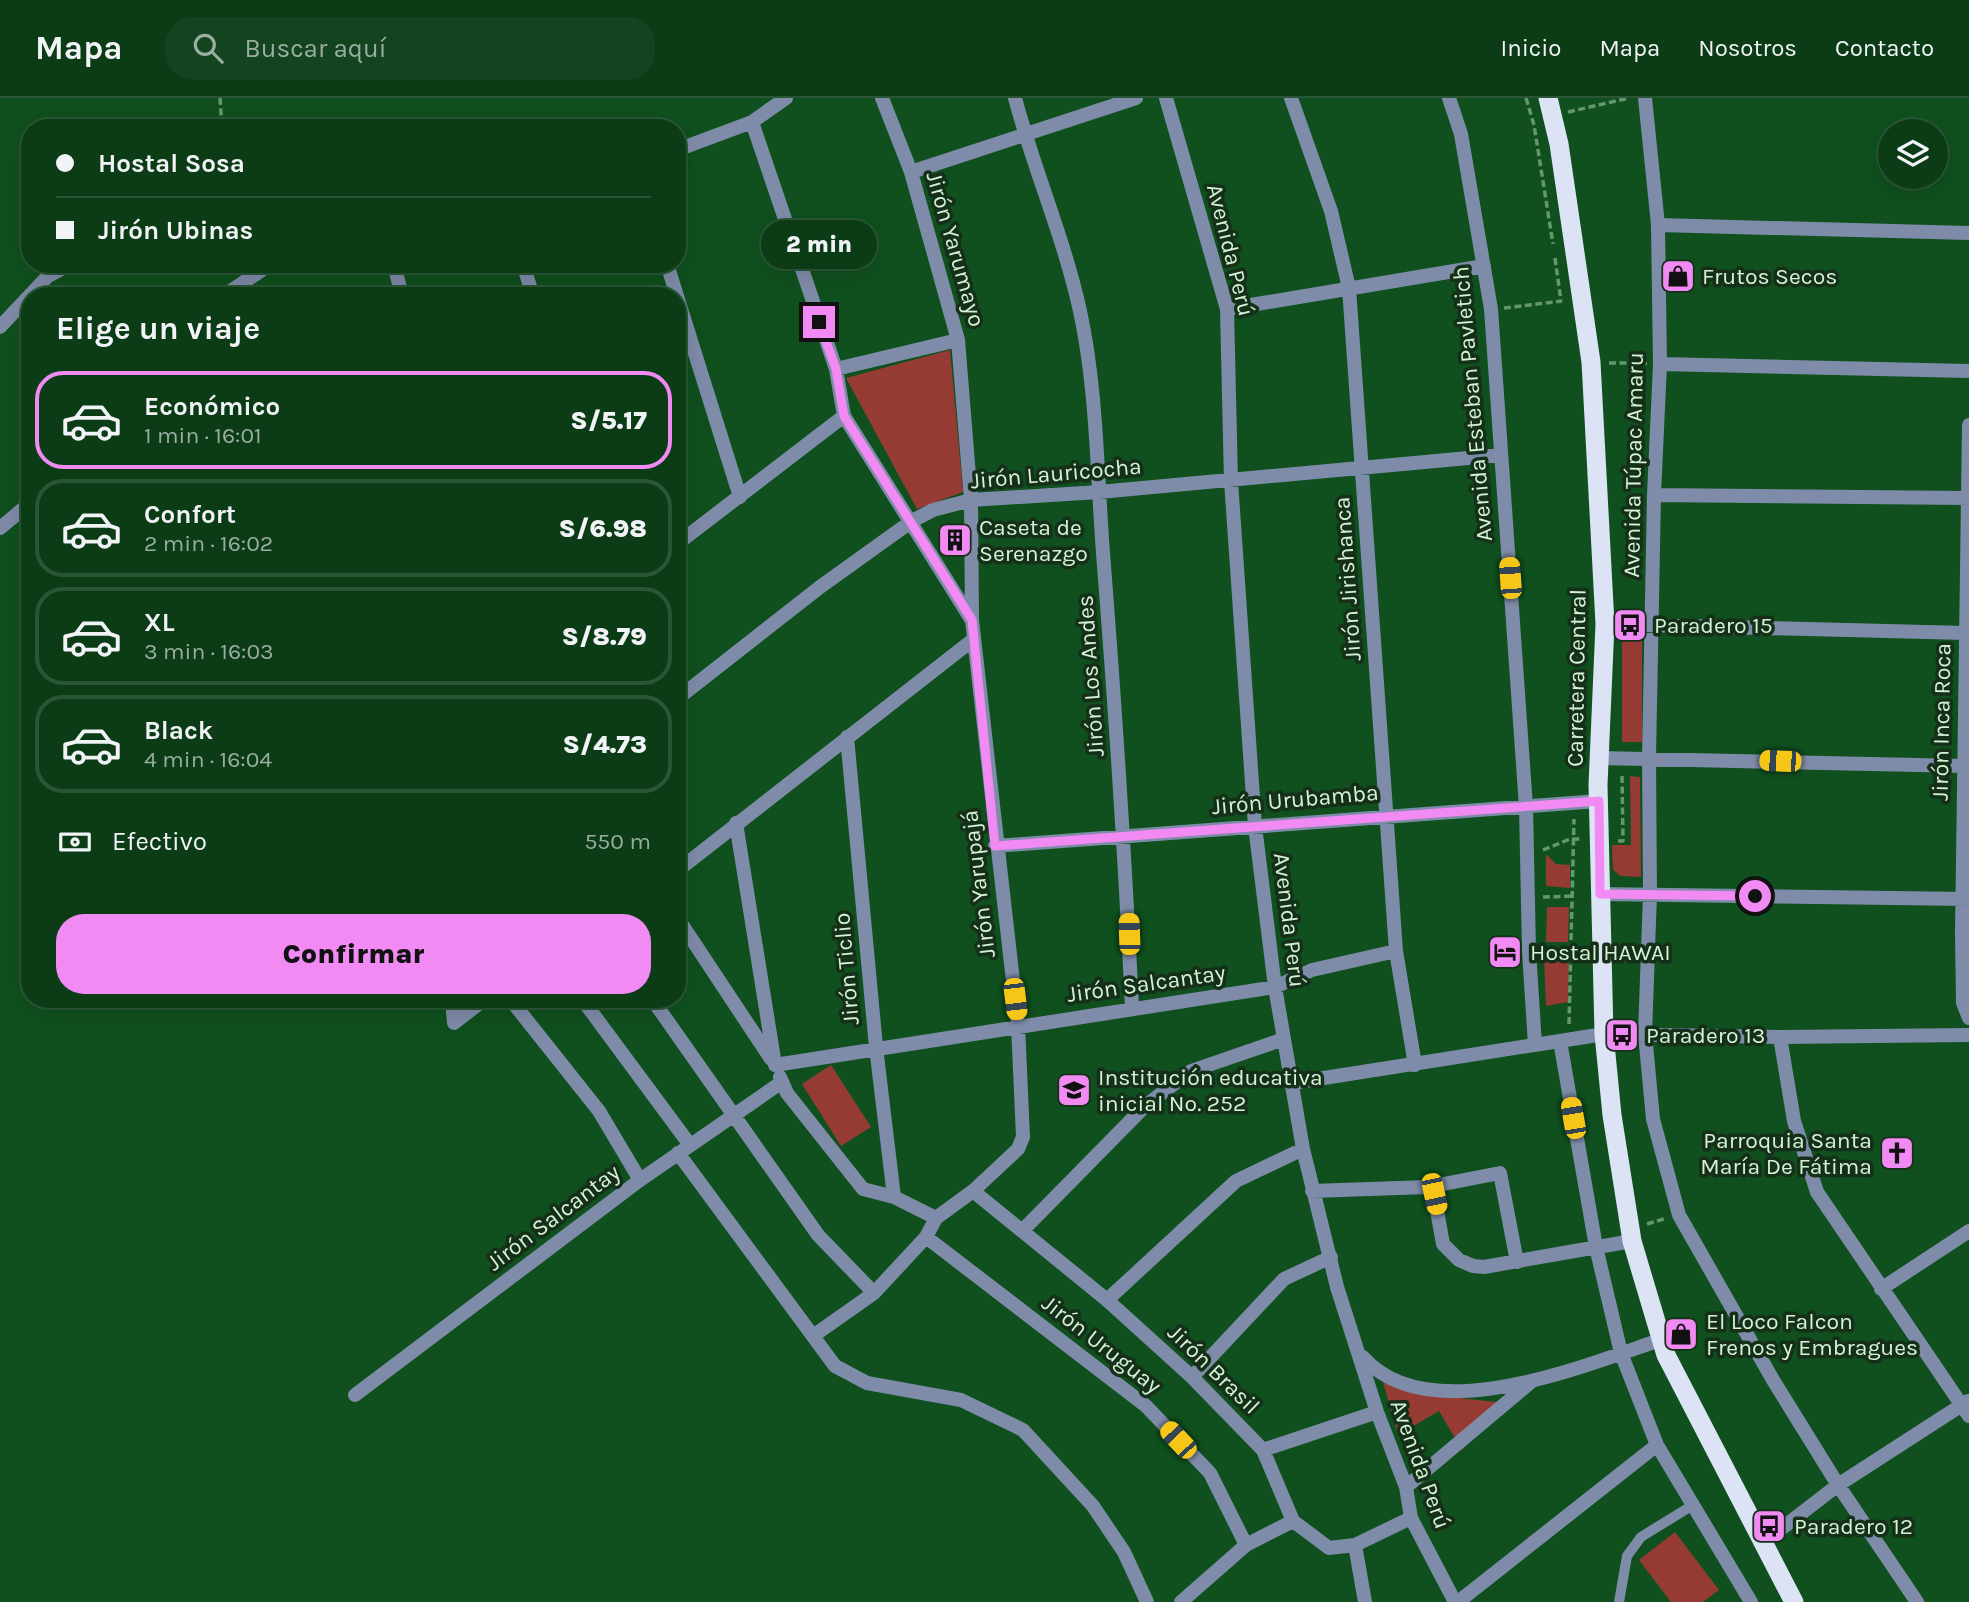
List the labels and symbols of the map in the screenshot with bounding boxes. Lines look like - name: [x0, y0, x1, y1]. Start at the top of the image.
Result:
- street label: Jirón Yarumayo: [920, 169, 991, 330]
- street label: Avenida Perú: [1201, 181, 1260, 319]
- callout: 2 min: [761, 220, 877, 270]
- shop icon: Frutos Secos: [1659, 257, 1697, 295]
- place label: Frutos Secos: [1702, 263, 1837, 290]
- street label: Avenida Esteban Pavletich: [1447, 265, 1498, 543]
- route end: [803, 306, 835, 338]
- street label: Avenida Túpac Amaru: [1618, 352, 1649, 578]
- street label: Jirón Lauricocha: [969, 453, 1143, 494]
- street label: Jirón Jirishanca: [1328, 496, 1367, 662]
- place label: Caseta de Serenazgo: [979, 514, 1088, 567]
- building icon: Caseta de Serenazgo: [936, 521, 974, 559]
- car: [1499, 556, 1522, 600]
- street label: Carretera Central: [1561, 589, 1592, 767]
- street label: Jirón Los Andes: [1071, 594, 1110, 758]
- bus stop icon: Paradero 15: [1611, 606, 1649, 644]
- place label: Paradero 15: [1654, 612, 1773, 639]
- street label: Jirón Inca Roca: [1927, 643, 1956, 801]
- car: [1759, 750, 1802, 772]
- street label: Jirón Urubamba: [1210, 779, 1380, 820]
- street label: Jirón Yarupajá: [956, 809, 1001, 959]
- street label: Avenida Perú: [1268, 851, 1311, 989]
- route start: [1739, 880, 1771, 912]
- street label: Jirón Ticlio: [828, 912, 865, 1026]
- car: [1118, 913, 1141, 955]
- hotel icon: Hostal HAWAI: [1486, 933, 1524, 971]
- place label: Hostal HAWAI: [1530, 939, 1671, 966]
- street label: Jirón Salcantay: [1065, 959, 1227, 1008]
- car: [1003, 977, 1028, 1021]
- bus stop icon: Paradero 13: [1603, 1016, 1641, 1054]
- place label: Paradero 13: [1646, 1022, 1765, 1049]
- place label: Institución educativa inicial No. 252: [1098, 1064, 1323, 1117]
- school or university icon: Institución educativa inicial No. 252: [1055, 1071, 1093, 1109]
- car: [1560, 1095, 1587, 1141]
- place label: Parroquia Santa María De Fátima: [1700, 1127, 1872, 1180]
- church icon: Parroquia Santa María De Fátima: [1878, 1134, 1916, 1172]
- street label: Jirón Salcantay: [481, 1158, 625, 1276]
- car: [1420, 1171, 1449, 1217]
- street label: Jirón Uruguay: [1037, 1289, 1167, 1400]
- place label: El Loco Falcon Frenos y Embragues: [1706, 1308, 1918, 1361]
- shop icon: El Loco Falcon Frenos y Embragues: [1662, 1315, 1700, 1353]
- street label: Jirón Brasil: [1162, 1319, 1265, 1420]
- street label: Avenida Perú: [1385, 1396, 1456, 1532]
- car: [1156, 1417, 1201, 1463]
- bus stop icon: Paradero 12: [1750, 1507, 1788, 1545]
- place label: Paradero 12: [1794, 1513, 1913, 1540]

